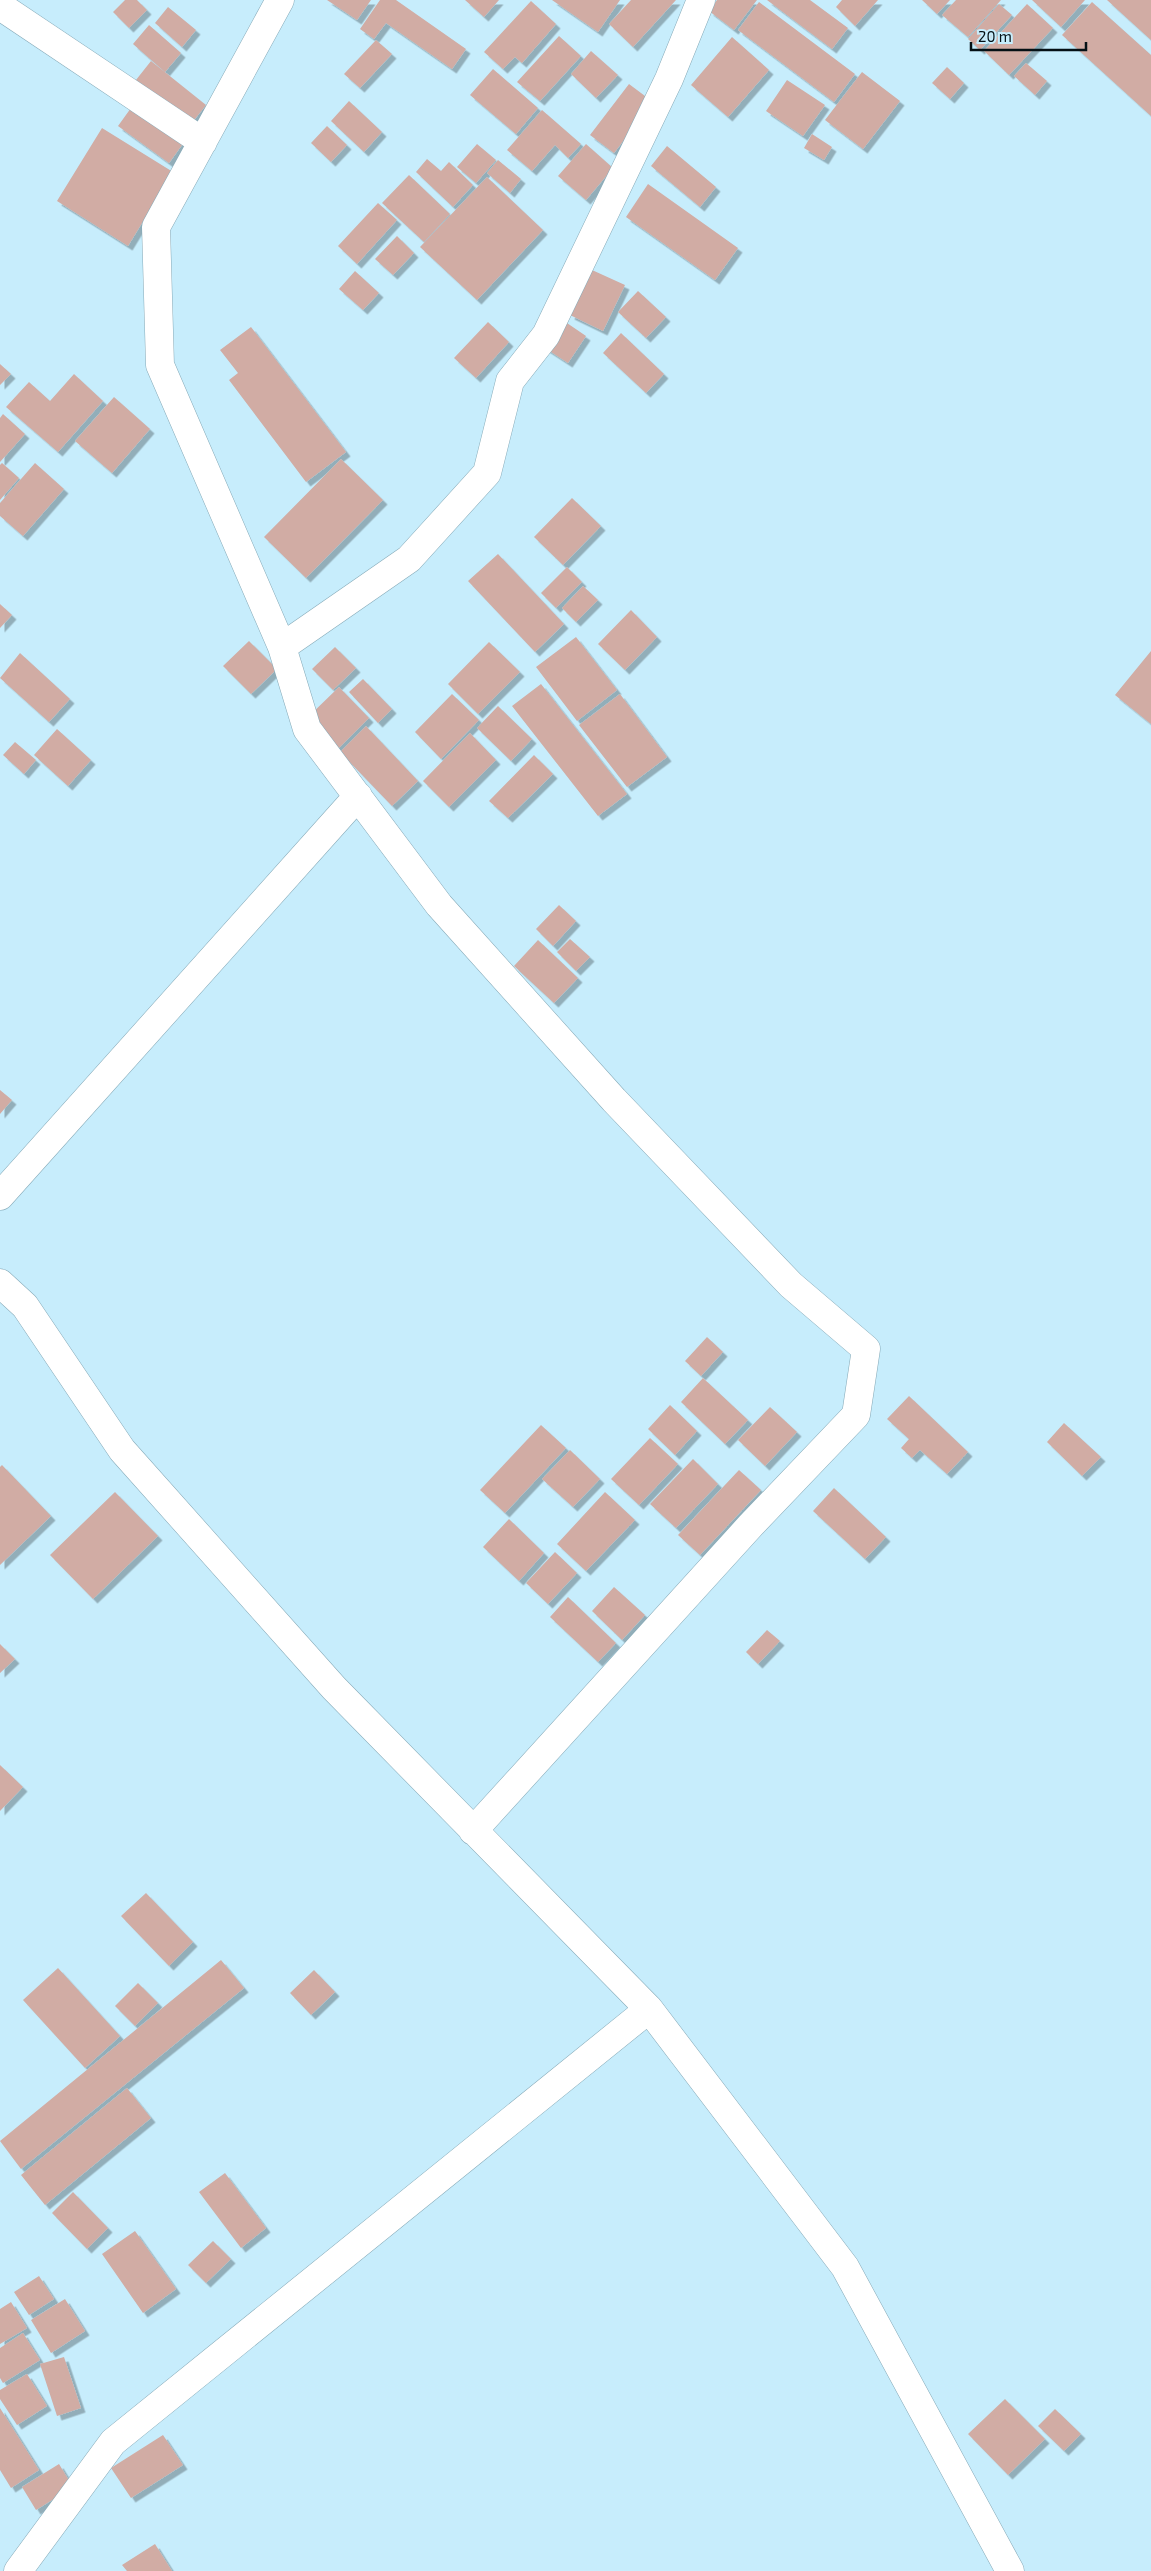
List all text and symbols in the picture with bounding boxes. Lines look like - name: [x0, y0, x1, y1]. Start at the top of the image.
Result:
- scale bar: [971, 20, 1086, 52]
- text: 20 m: [978, 27, 1012, 45]

